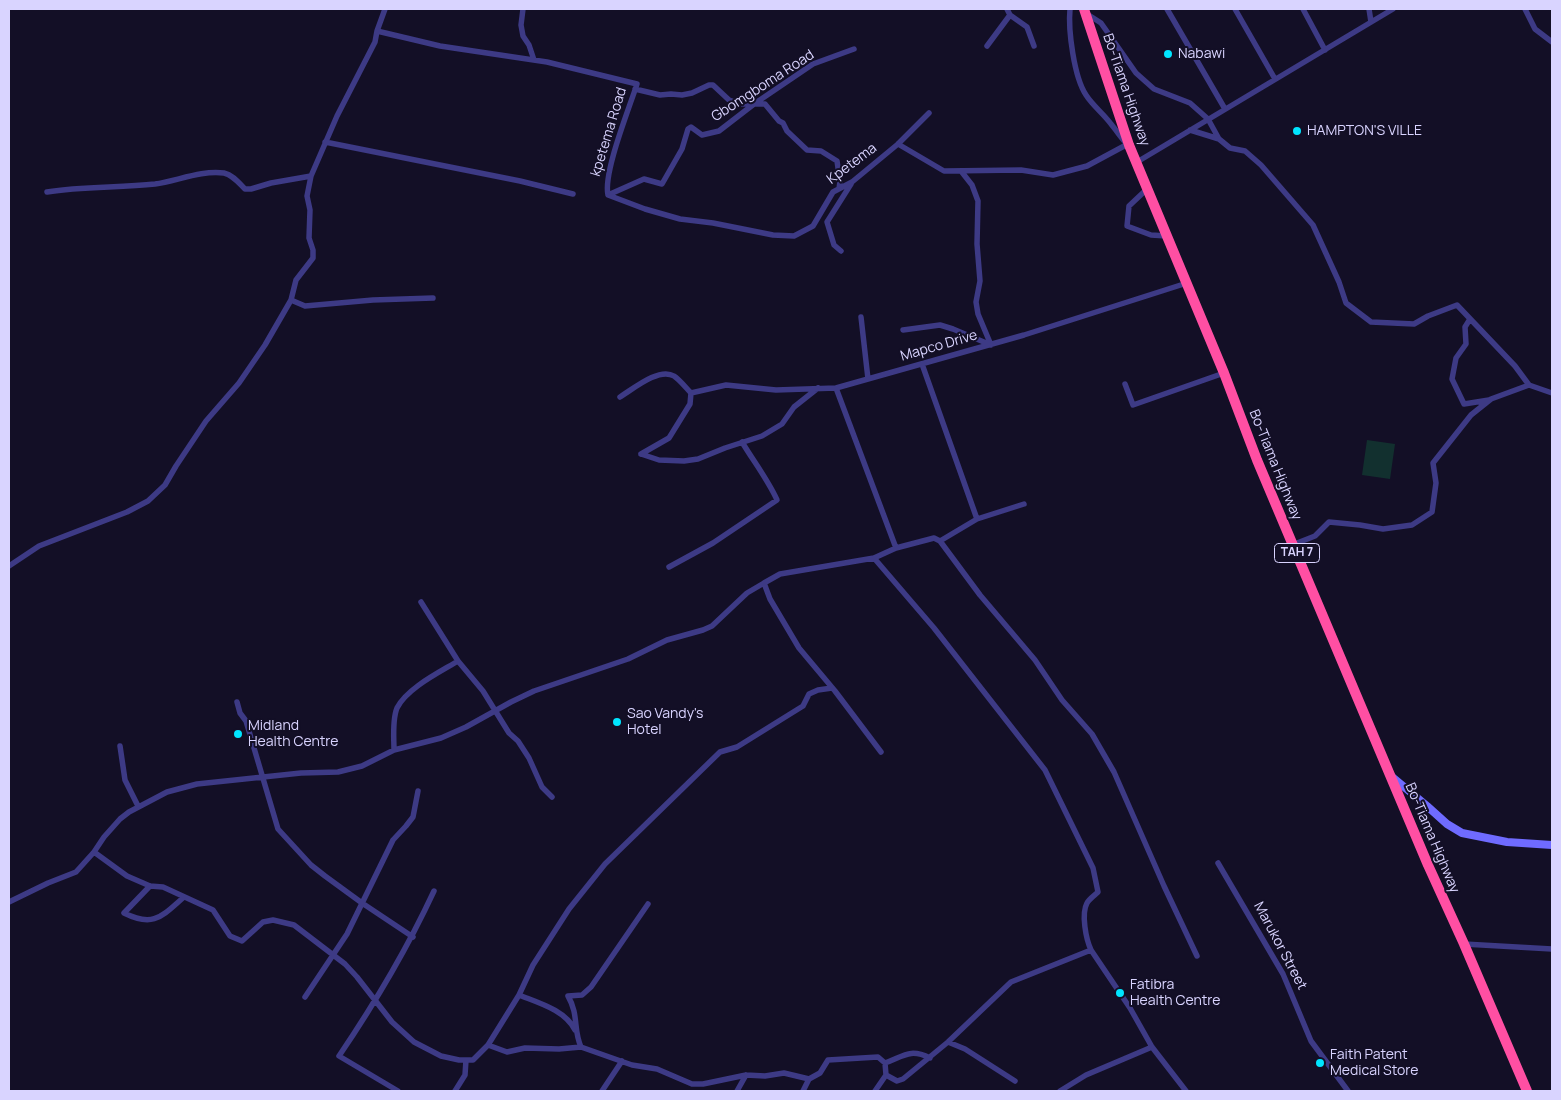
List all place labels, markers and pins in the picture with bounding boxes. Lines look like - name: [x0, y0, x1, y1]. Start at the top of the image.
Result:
- place label: Nabawi: [1178, 46, 1225, 62]
- marker: Nabawi: [1162, 48, 1174, 60]
- place label: HAMPTON'S VILLE: [1307, 123, 1422, 139]
- marker: HAMPTON'S VILLE: [1291, 125, 1303, 137]
- place label: Sao Vandy's Hotel: [627, 706, 703, 739]
- marker: Sao Vandy's Hotel: [611, 716, 623, 728]
- place label: Midland Health Centre: [248, 718, 338, 750]
- marker: Midland Health Centre: [232, 728, 244, 740]
- place label: Fatibra Health Centre: [1130, 977, 1220, 1010]
- marker: Fatibra Health Centre: [1114, 987, 1126, 999]
- place label: Faith Patent Medical Store: [1330, 1047, 1418, 1080]
- marker: Faith Patent Medical Store: [1314, 1057, 1326, 1069]

